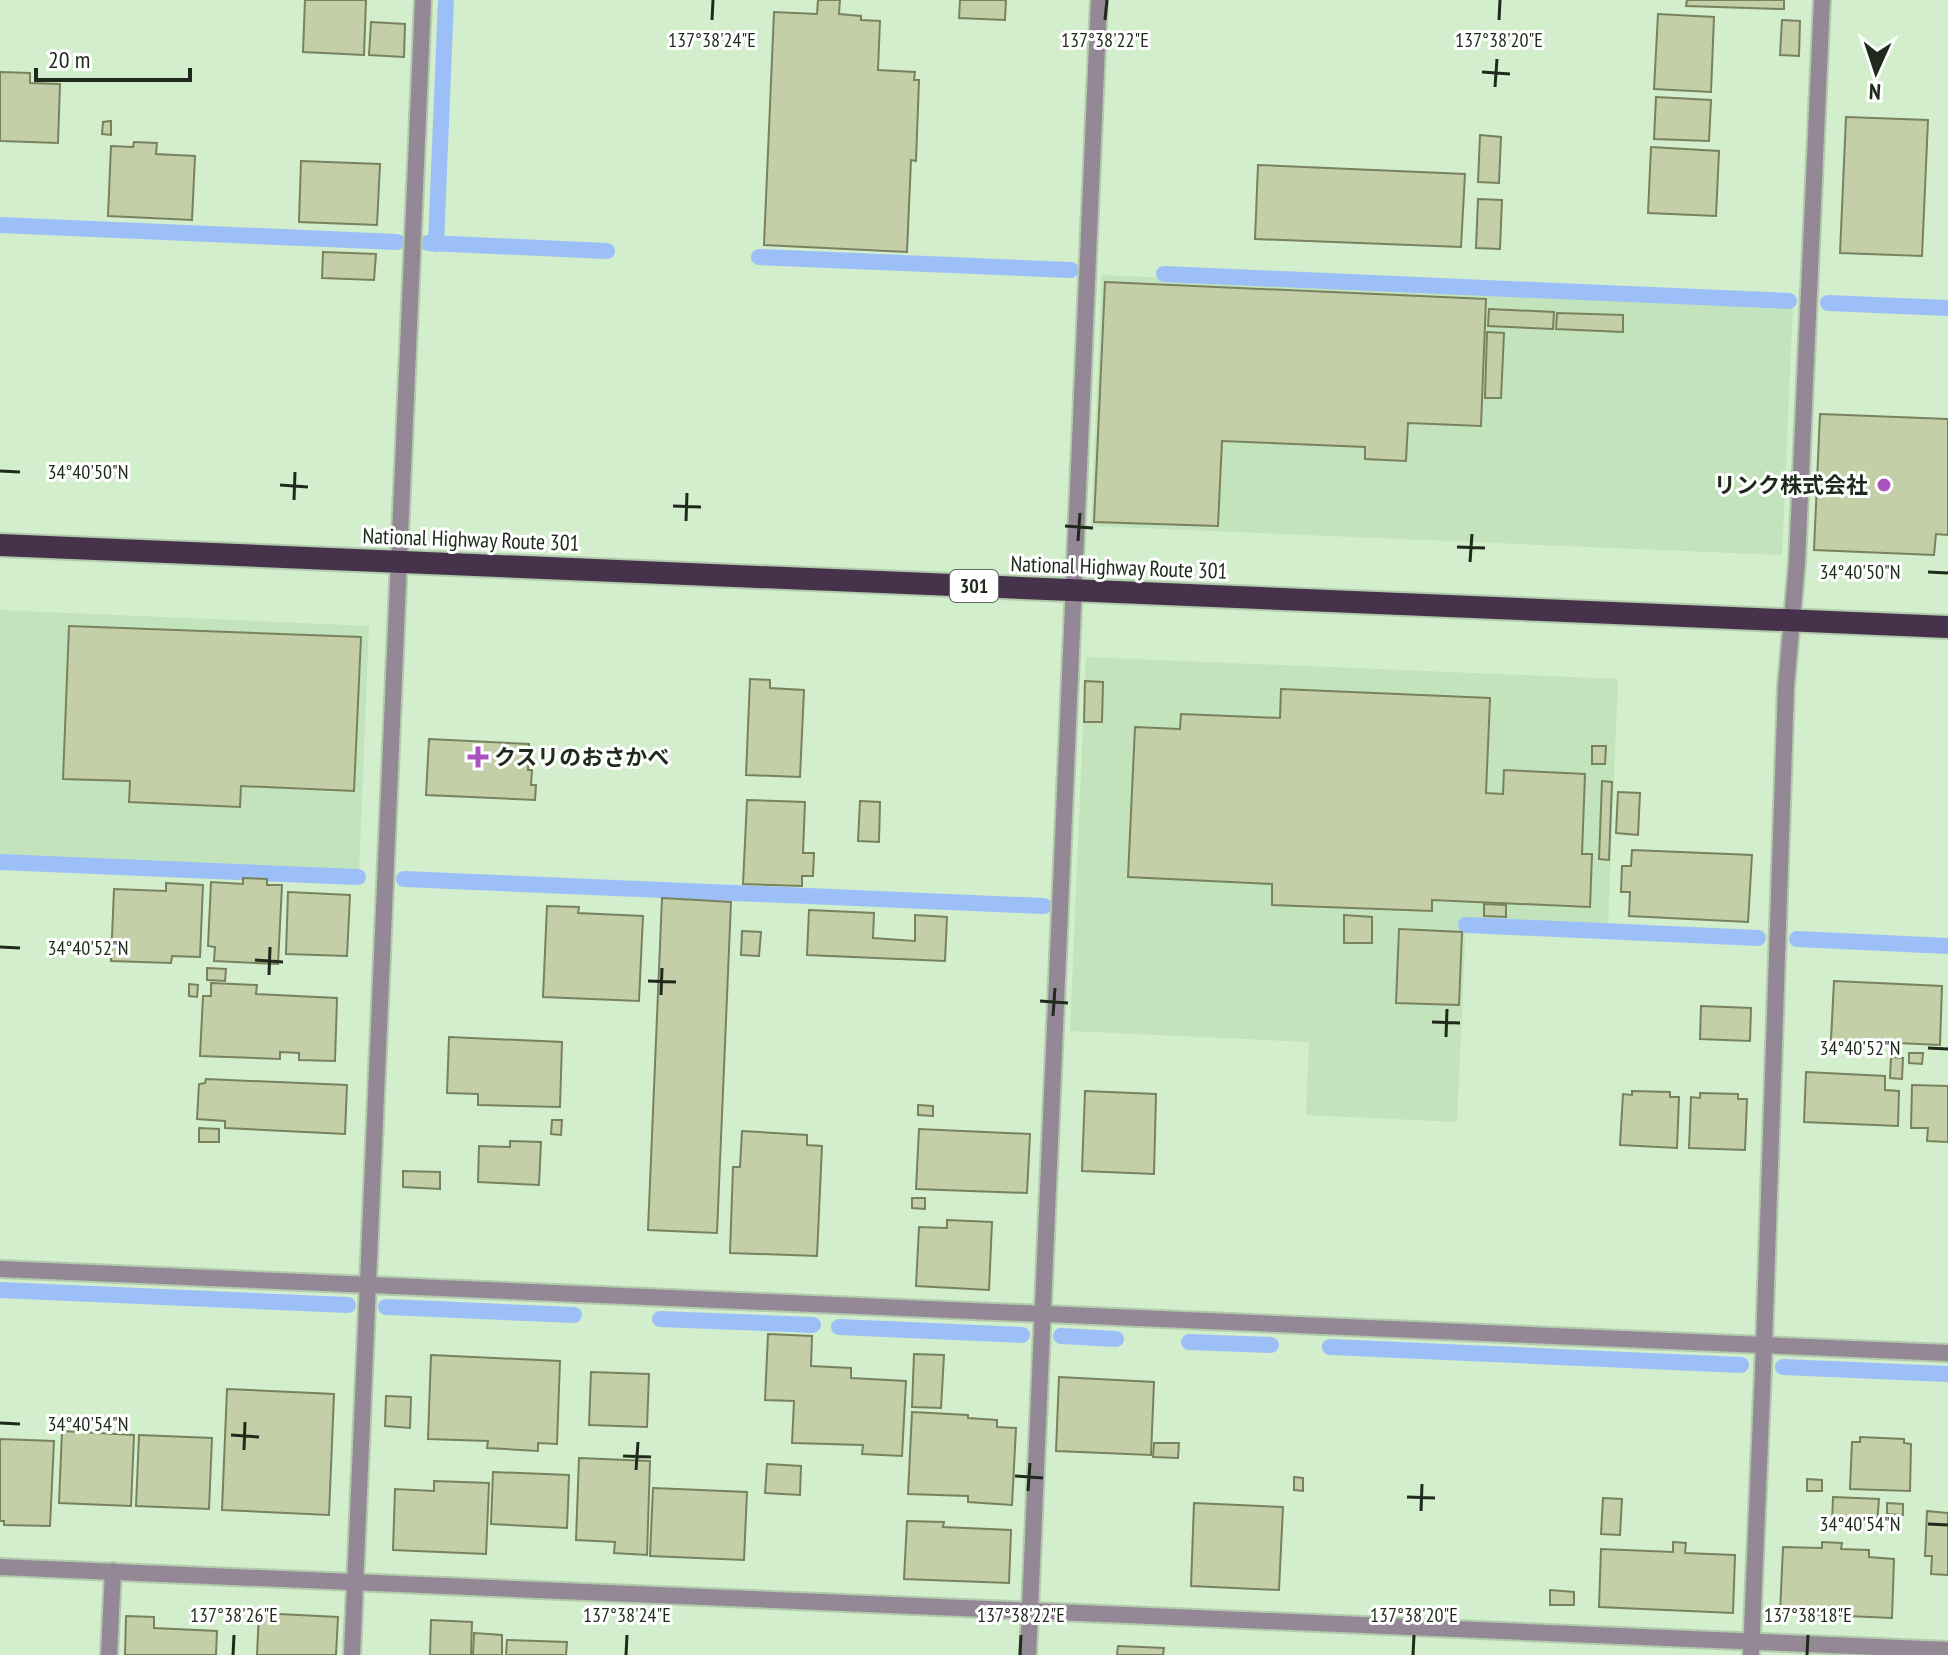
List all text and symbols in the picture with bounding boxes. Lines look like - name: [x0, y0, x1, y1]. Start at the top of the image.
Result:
- text: 137°38'24"E: [668, 27, 756, 53]
- text: 137°38'22"E: [1061, 27, 1149, 53]
- text: 137°38'20"E: [1455, 27, 1543, 53]
- scale bar: [36, 32, 190, 82]
- north arrow: [1836, 32, 1916, 112]
- text: 20 m: [48, 44, 90, 75]
- text: N: [1868, 78, 1882, 106]
- text: 34°40'50"N: [48, 459, 128, 485]
- place label: リンク株式会社: [1714, 471, 1868, 499]
- marker: リンク株式会社: [1875, 476, 1893, 494]
- street label: National Highway Route 301: [362, 521, 580, 557]
- street label: National Highway Route 301: [1010, 549, 1228, 585]
- text: 34°40'50"N: [1820, 559, 1900, 585]
- road number: 301: [950, 570, 998, 602]
- place label: クスリのおさかべ: [494, 743, 669, 771]
- marker: クスリのおさかべ: [469, 748, 487, 766]
- text: 34°40'52"N: [48, 935, 128, 961]
- text: 34°40'52"N: [1820, 1035, 1900, 1061]
- text: 34°40'54"N: [48, 1411, 128, 1437]
- text: 34°40'54"N: [1820, 1511, 1900, 1537]
- text: 137°38'26"E: [190, 1602, 278, 1628]
- text: 137°38'24"E: [583, 1602, 671, 1628]
- text: 137°38'22"E: [977, 1602, 1065, 1628]
- text: 137°38'20"E: [1370, 1602, 1458, 1628]
- text: 137°38'18"E: [1764, 1602, 1852, 1628]

